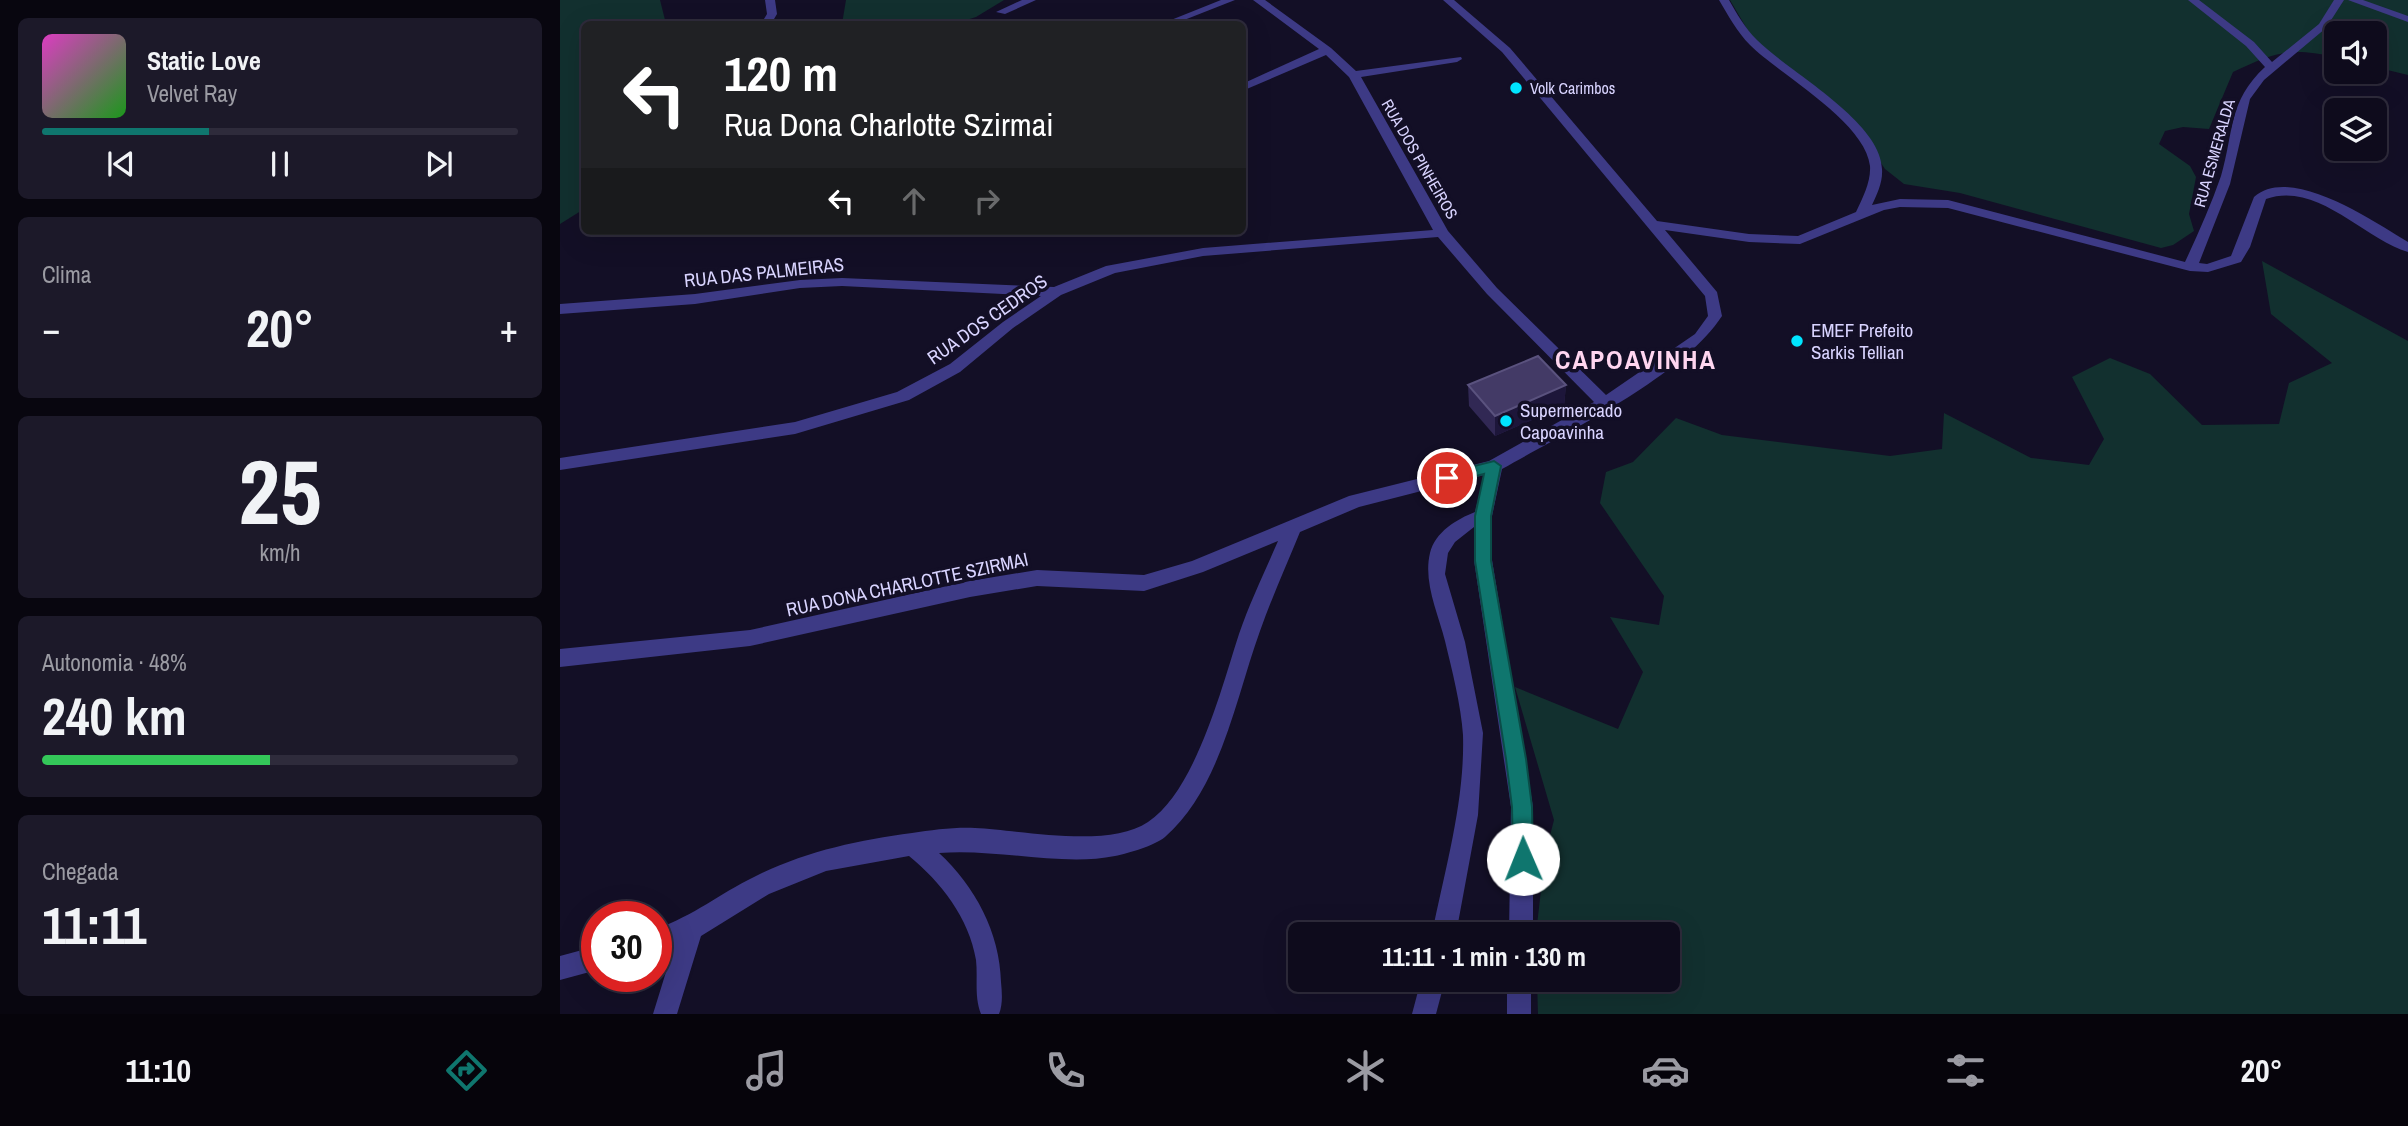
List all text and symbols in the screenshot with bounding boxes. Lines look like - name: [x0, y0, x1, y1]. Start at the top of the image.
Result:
- map controls: [2324, 21, 2387, 161]
- button: sound: [2324, 21, 2387, 84]
- text: 120 m: [724, 40, 838, 106]
- text: Static Love: [147, 43, 261, 78]
- icon: left: [609, 49, 700, 140]
- place label: Volk Carimbos: [1530, 77, 1615, 99]
- text: Velvet Ray: [147, 78, 237, 109]
- marker: Volk Carimbos: [1508, 80, 1524, 96]
- street label: RUA DOS PINHEIROS: [1377, 95, 1463, 223]
- street label: RUA ESMERALDA: [2188, 96, 2240, 210]
- button: layers: [2324, 98, 2387, 161]
- text: Rua Dona Charlotte Szirmai: [724, 103, 1054, 146]
- icon: previous: [102, 145, 140, 183]
- icon: pause: [261, 145, 299, 183]
- icon: next: [420, 145, 458, 183]
- icon: left: [822, 182, 860, 220]
- icon: ahead: [895, 182, 933, 220]
- icon: right: [968, 182, 1006, 220]
- street label: RUA DAS PALMEIRAS: [683, 251, 845, 293]
- text: Clima: [42, 259, 91, 290]
- street label: RUA DOS CEDROS: [922, 268, 1052, 370]
- text: 20°: [246, 293, 314, 363]
- text: −: [42, 303, 60, 354]
- text: +: [500, 303, 518, 354]
- place label: EMEF Prefeito Sarkis Tellian: [1811, 317, 1913, 365]
- marker: EMEF Prefeito Sarkis Tellian: [1789, 333, 1805, 349]
- district label: CAPOAVINHA: [1555, 342, 1717, 377]
- place label: Supermercado Capoavinha: [1520, 397, 1622, 445]
- marker: Supermercado Capoavinha: [1498, 413, 1514, 429]
- text: 25: [239, 430, 322, 552]
- pin: [1417, 448, 1477, 508]
- icon: arrive: [1428, 459, 1466, 497]
- text: km/h: [260, 537, 300, 568]
- street label: RUA DONA CHARLOTTE SZIRMAI: [784, 546, 1030, 622]
- text: Autonomia · 48%: [42, 647, 187, 678]
- text: 240 km: [42, 681, 187, 751]
- position arrow: [1486, 822, 1560, 896]
- text: Chegada: [42, 856, 119, 887]
- text: 11:11: [42, 890, 146, 960]
- speed limit sign: 30: [581, 901, 672, 992]
- text: 11:11 · 1 min · 130 m: [1382, 939, 1586, 974]
- icon: directions: [442, 1046, 491, 1095]
- icon: music: [742, 1046, 791, 1095]
- icon: phone: [1041, 1046, 1090, 1095]
- icon: climate: [1341, 1046, 1390, 1095]
- icon: car: [1641, 1046, 1690, 1095]
- icon: filters: [1941, 1046, 1990, 1095]
- text: 11:10: [125, 1049, 191, 1092]
- text: 20°: [2241, 1049, 2283, 1092]

